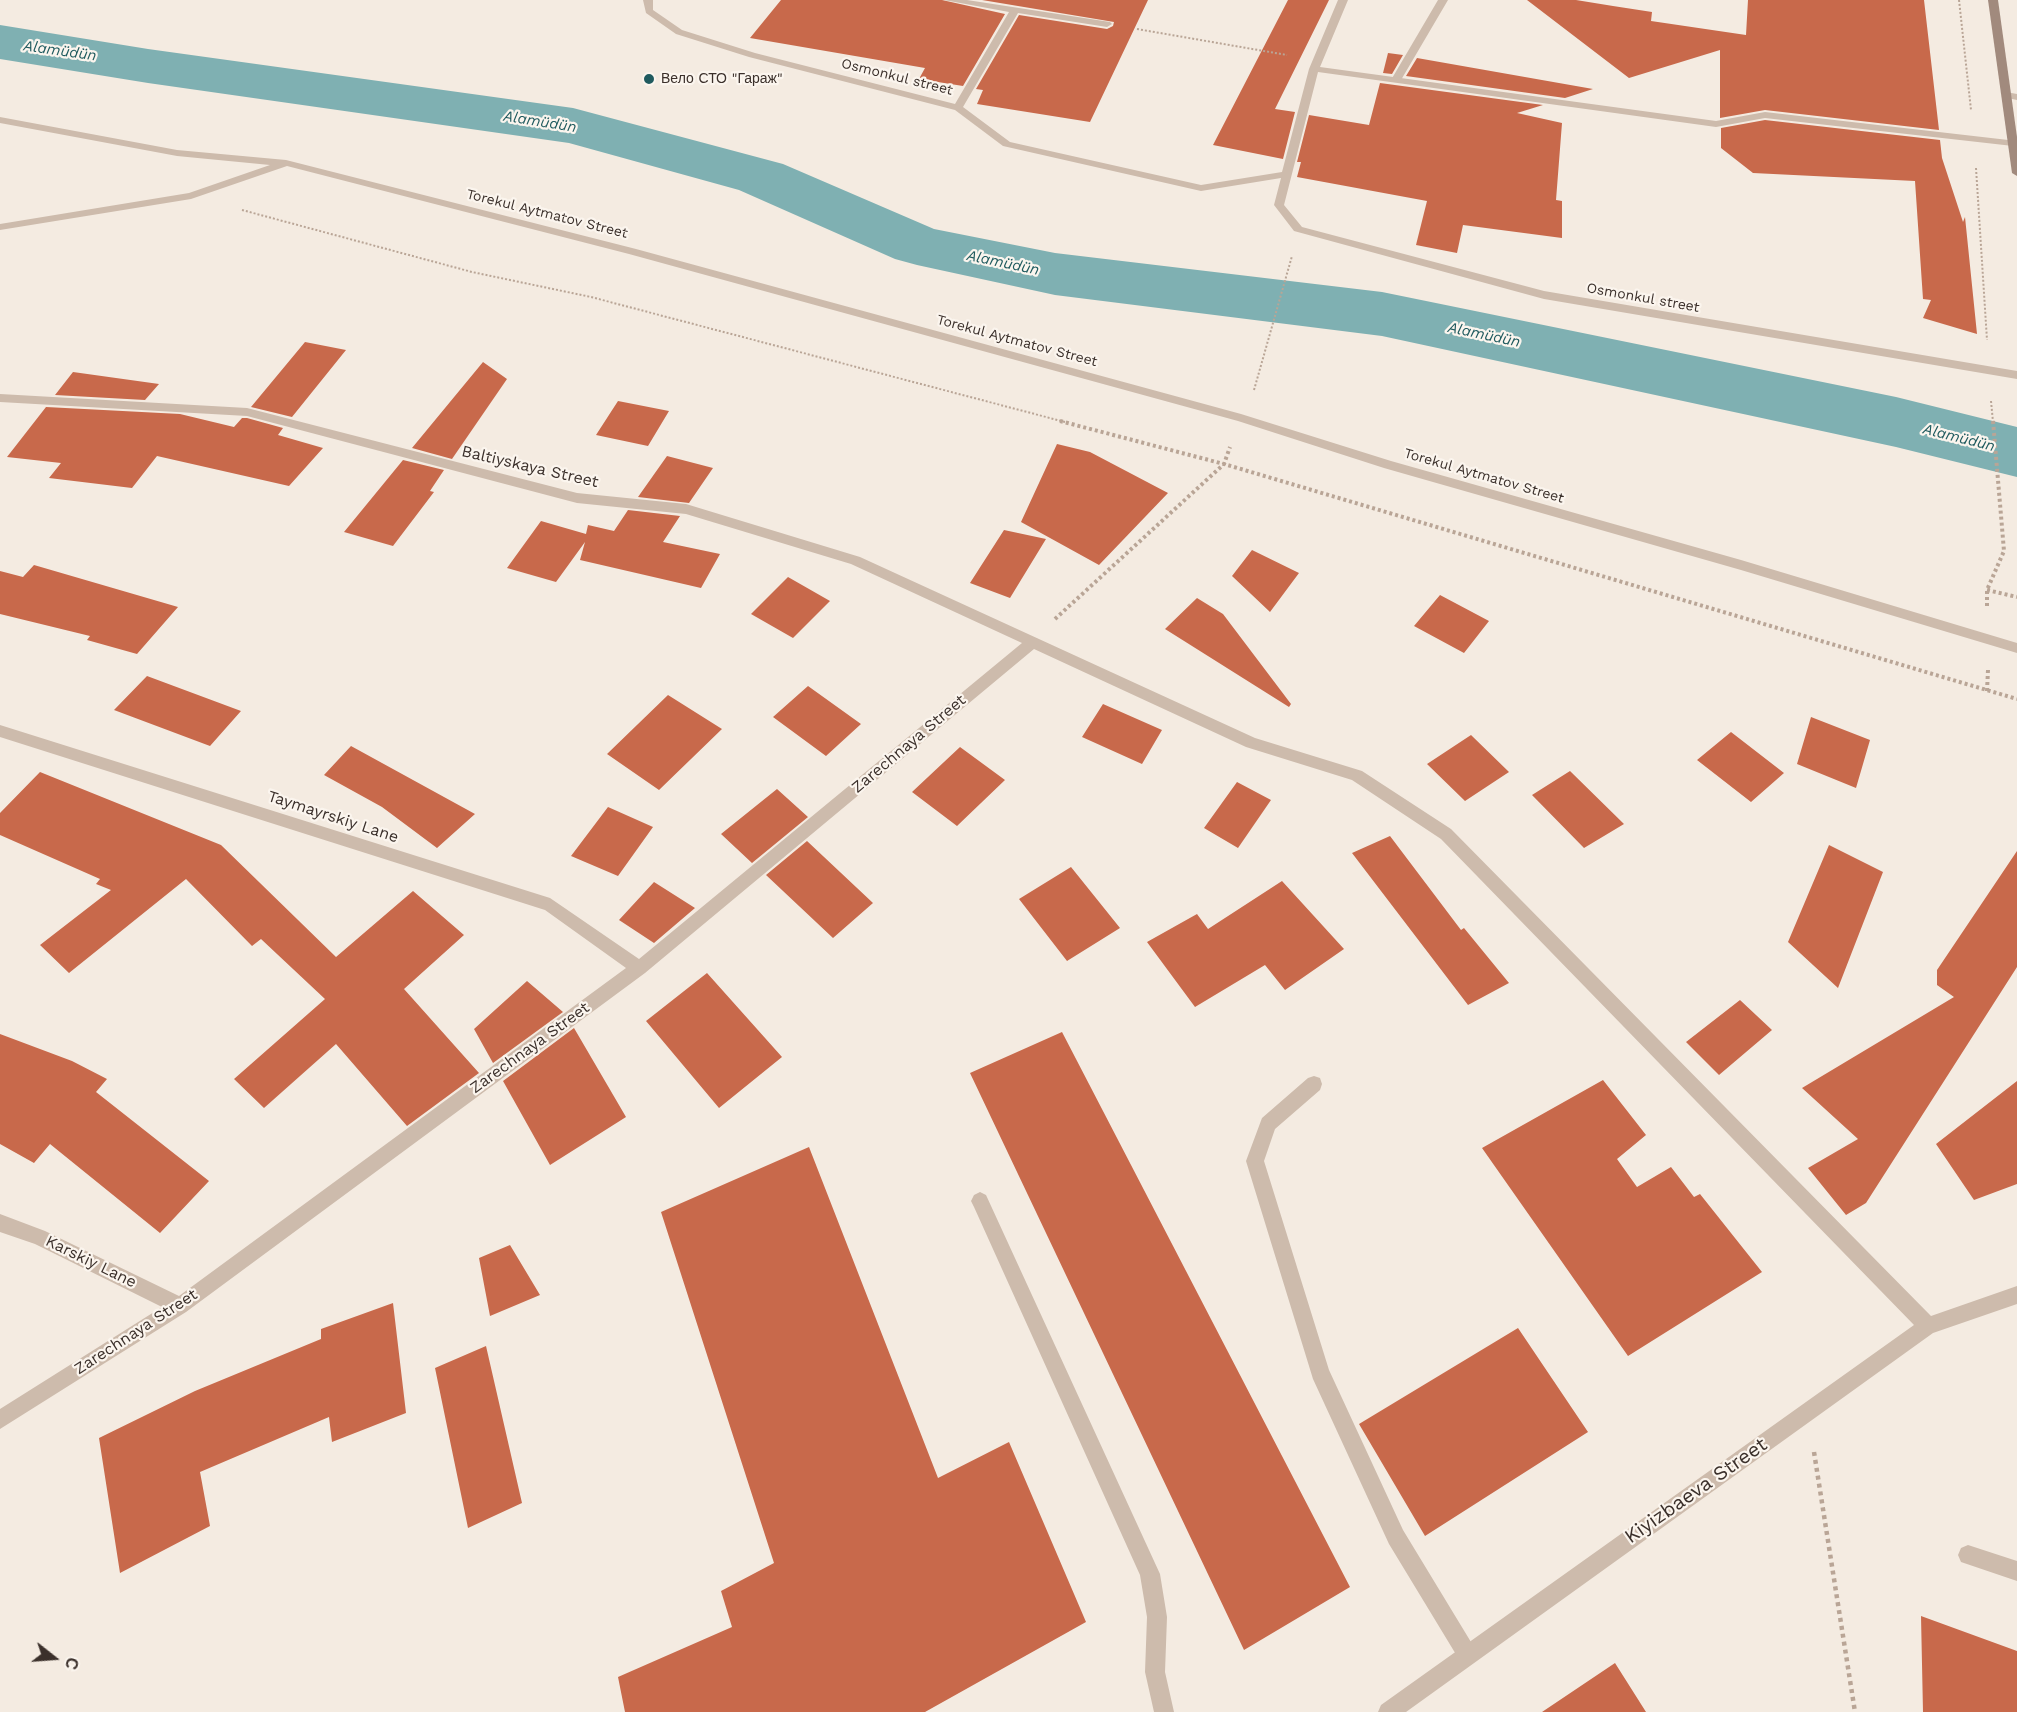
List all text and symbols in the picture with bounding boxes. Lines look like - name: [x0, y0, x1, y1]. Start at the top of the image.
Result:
- water label: Alamüdün: [22, 37, 98, 65]
- street label: Osmonkul street: [839, 55, 955, 99]
- place label: Вело СТО "Гараж": [661, 71, 783, 87]
- marker: Вело СТО "Гараж": [642, 72, 656, 86]
- water label: Alamüdün: [502, 107, 578, 137]
- street label: Torekul Aytmatov Street: [465, 186, 629, 242]
- water label: Alamüdün: [965, 247, 1041, 279]
- street label: Osmonkul street: [1585, 280, 1701, 316]
- street label: Torekul Aytmatov Street: [935, 311, 1099, 371]
- water label: Alamüdün: [1446, 319, 1522, 351]
- water label: Alamüdün: [1921, 420, 1997, 456]
- street label: Baltiyskaya Street: [460, 442, 600, 492]
- street label: Torekul Aytmatov Street: [1402, 445, 1566, 507]
- street label: Zarechnaya Street: [848, 691, 970, 797]
- street label: Taymayrskiy Lane: [265, 787, 401, 847]
- street label: Zarechnaya Street: [467, 998, 593, 1098]
- street label: Karskiy Lane: [42, 1232, 140, 1292]
- street label: Zarechnaya Street: [71, 1285, 201, 1379]
- street label: Kiyizbaeva Street: [1620, 1433, 1772, 1549]
- north arrow: [24, 1628, 84, 1688]
- text: С: [61, 1655, 82, 1672]

